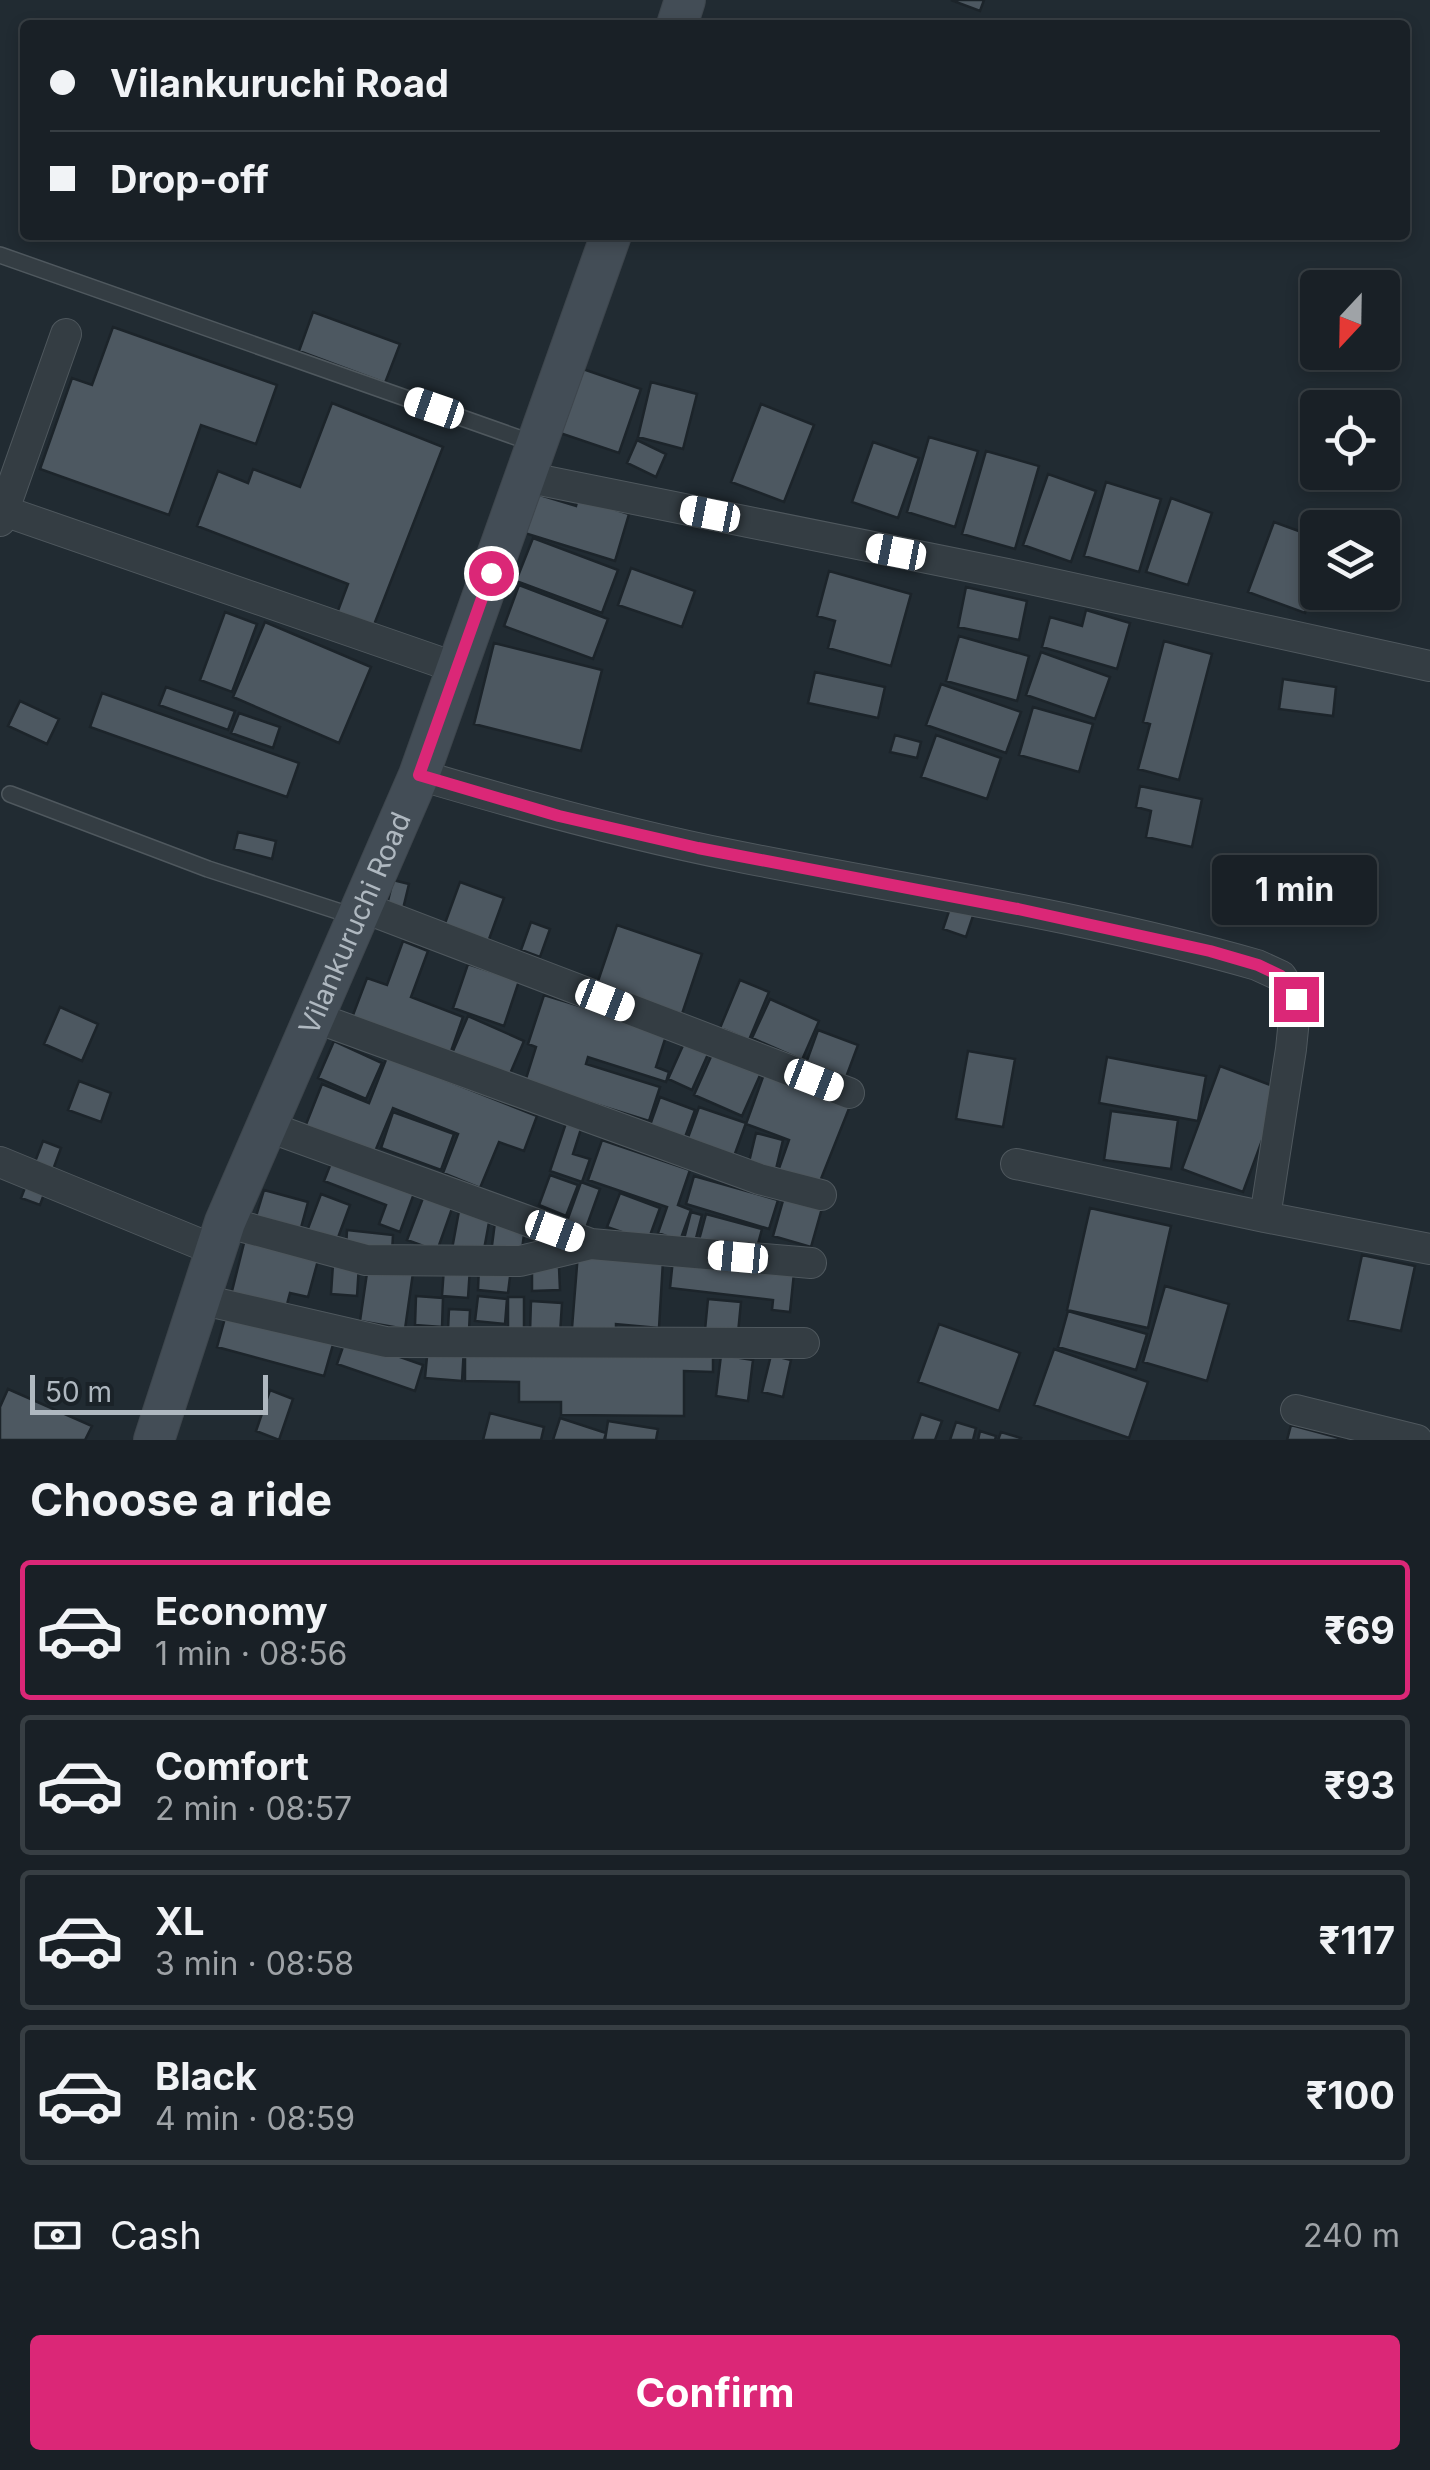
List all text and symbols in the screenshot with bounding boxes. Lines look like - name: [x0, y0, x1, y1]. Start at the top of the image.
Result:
- text: Vilankuruchi Road: [110, 60, 449, 106]
- text: Drop-off: [110, 156, 269, 202]
- north arrow: [1300, 270, 1400, 370]
- map controls: [1300, 270, 1400, 610]
- car: [401, 384, 467, 432]
- button: locate: [1300, 390, 1400, 490]
- car: [678, 494, 742, 534]
- button: layers: [1300, 510, 1400, 610]
- car: [864, 532, 928, 572]
- route start: [469, 551, 514, 596]
- street label: Vilankuruchi Road: [292, 807, 418, 1040]
- callout: 1 min: [1214, 854, 1378, 924]
- text: 1 min: [1255, 870, 1334, 909]
- car: [572, 975, 638, 1025]
- route end: [1274, 977, 1319, 1022]
- car: [781, 1055, 847, 1105]
- car: [522, 1207, 588, 1255]
- car: [707, 1239, 769, 1275]
- scale bar: [30, 1370, 268, 1414]
- text: 50 m: [45, 1375, 112, 1409]
- text: Choose a ride: [30, 1472, 332, 1527]
- icon: car: [35, 1585, 125, 1675]
- text: Economy: [155, 1588, 328, 1634]
- text: ₹69: [1324, 1607, 1395, 1653]
- text: 1 min · 08:56: [155, 1634, 347, 1673]
- icon: car: [35, 1740, 125, 1830]
- text: Comfort: [155, 1743, 309, 1789]
- text: ₹93: [1324, 1762, 1395, 1808]
- text: 2 min · 08:57: [155, 1789, 352, 1828]
- icon: car: [35, 1895, 125, 1985]
- text: XL: [155, 1898, 205, 1944]
- text: ₹117: [1318, 1917, 1395, 1963]
- text: 3 min · 08:58: [155, 1944, 354, 1983]
- icon: car: [35, 2050, 125, 2140]
- text: Black: [155, 2053, 257, 2099]
- text: ₹100: [1306, 2072, 1395, 2118]
- text: 4 min · 08:59: [155, 2099, 355, 2138]
- icon: cash: [30, 2208, 85, 2263]
- text: Cash: [110, 2212, 202, 2258]
- text: 240 m: [1303, 2216, 1400, 2255]
- button: Confirm: [30, 2335, 1400, 2450]

